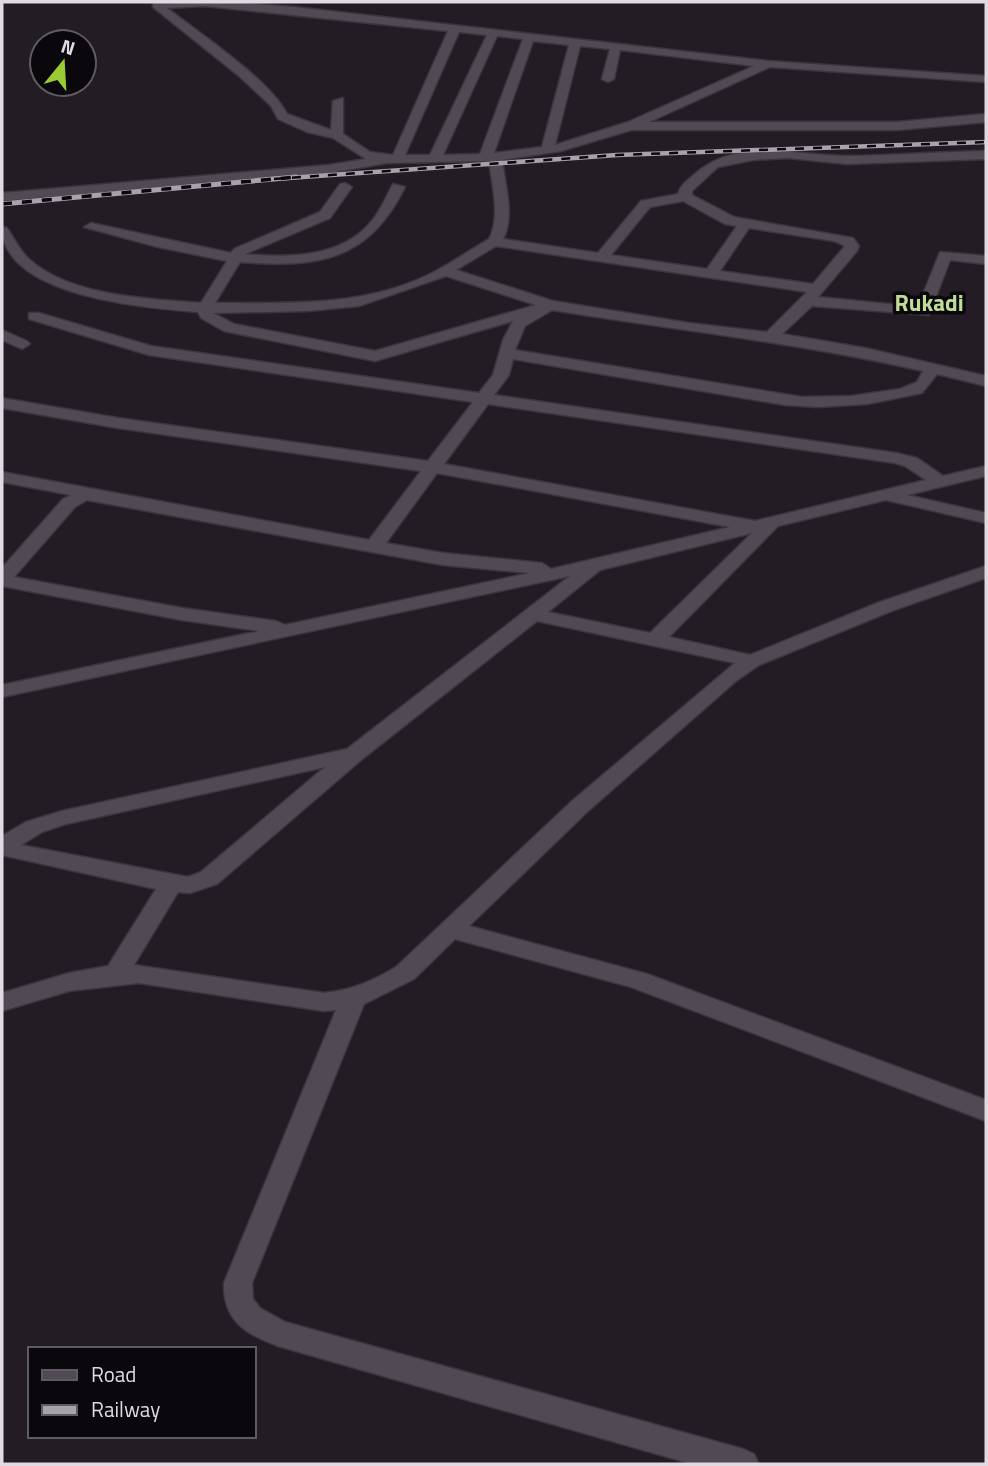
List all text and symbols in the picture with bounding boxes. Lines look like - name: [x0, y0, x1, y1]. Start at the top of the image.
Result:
- north arrow: [28, 28, 98, 98]
- text: N: [58, 31, 79, 62]
- district label: Rukadi: [894, 285, 964, 320]
- legend: [28, 1347, 256, 1438]
- text: Road: [91, 1358, 136, 1390]
- text: Railway: [91, 1393, 160, 1425]

